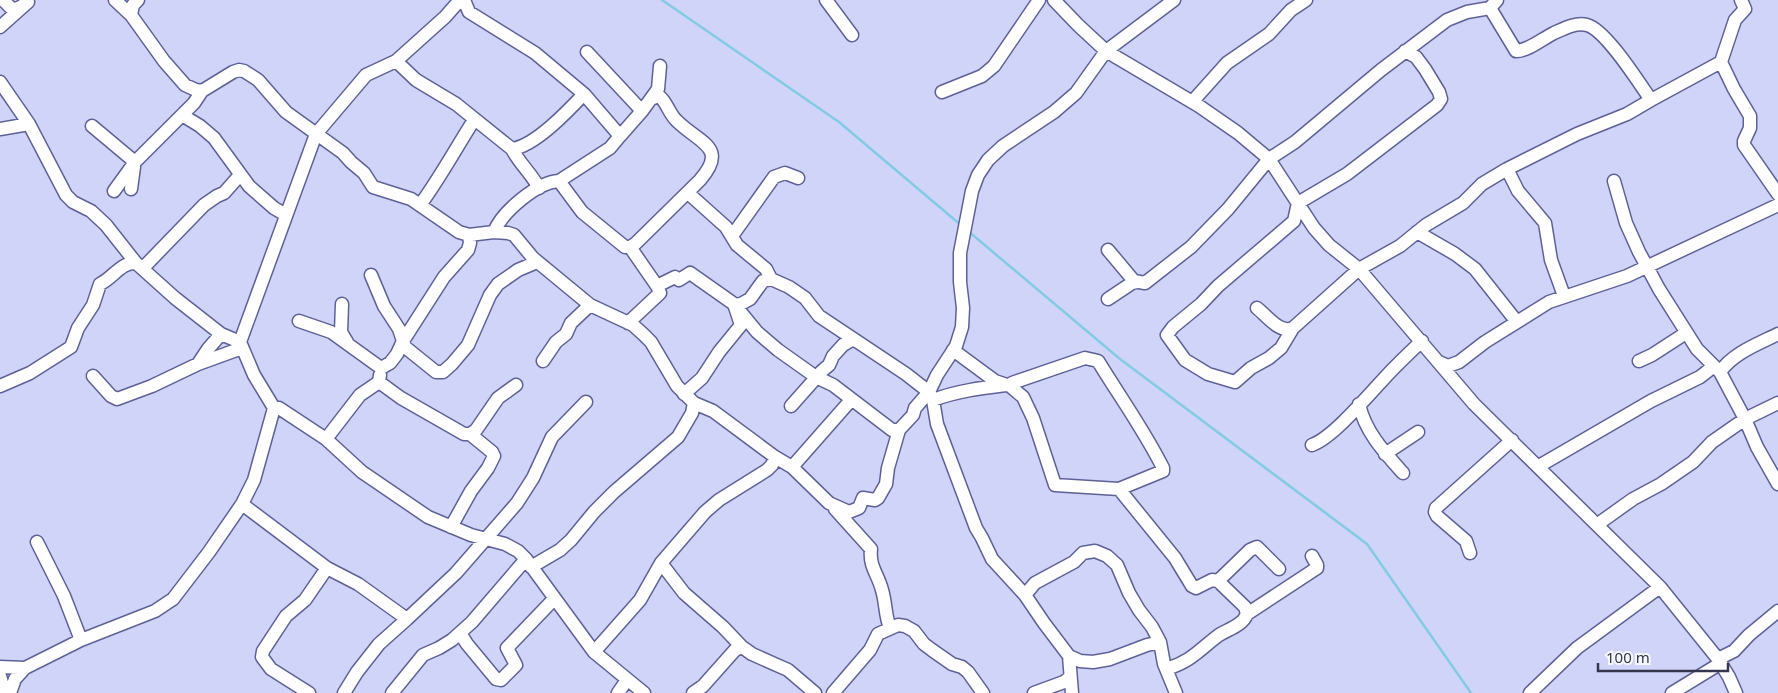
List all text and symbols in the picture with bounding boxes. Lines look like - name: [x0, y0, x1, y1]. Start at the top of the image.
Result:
- scale bar: [1598, 640, 1728, 672]
- text: 100 m: [1606, 647, 1650, 667]

